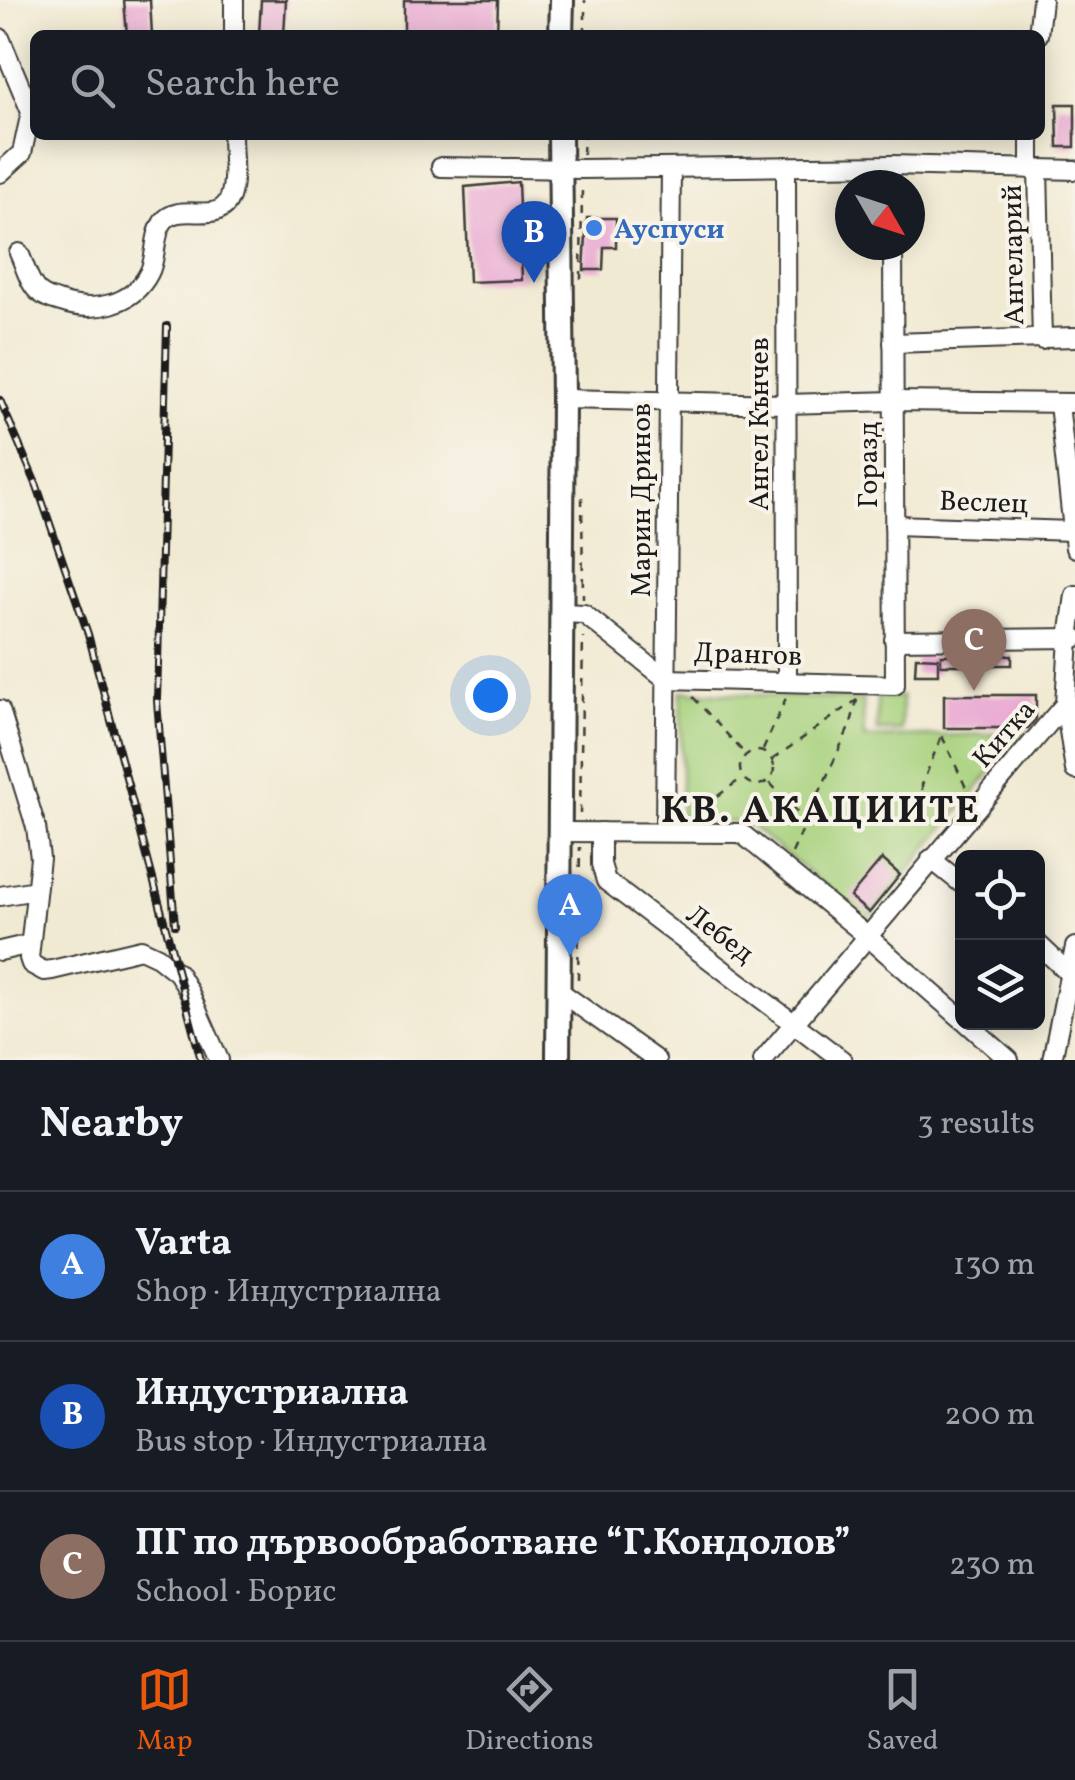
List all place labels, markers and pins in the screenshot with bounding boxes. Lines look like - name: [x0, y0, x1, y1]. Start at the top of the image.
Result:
- pin: B: [502, 200, 566, 283]
- place label: Ауспуси: [614, 211, 725, 250]
- marker: Ауспуси: [583, 217, 605, 239]
- pin: C: [942, 608, 1006, 691]
- pin: A: [538, 874, 602, 956]

